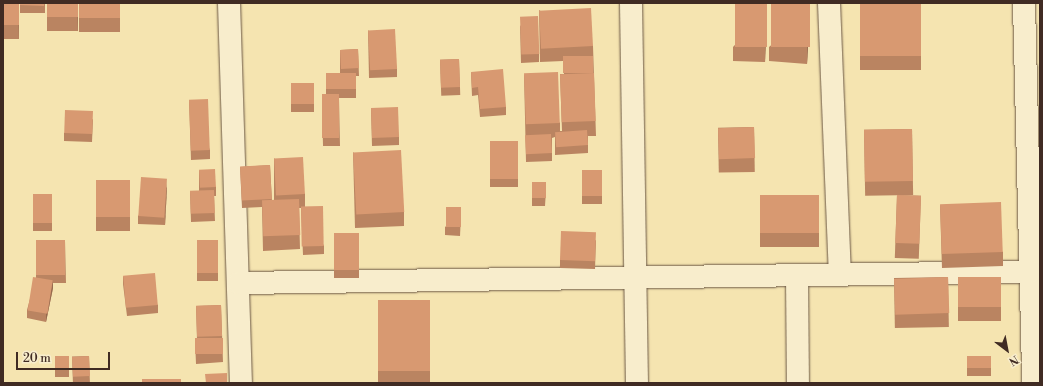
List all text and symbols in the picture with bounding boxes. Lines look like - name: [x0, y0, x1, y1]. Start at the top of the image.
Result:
- north arrow: [987, 330, 1027, 370]
- scale bar: [18, 344, 112, 370]
- text: 20 m: [23, 351, 51, 366]
- text: N: [1006, 352, 1021, 368]

